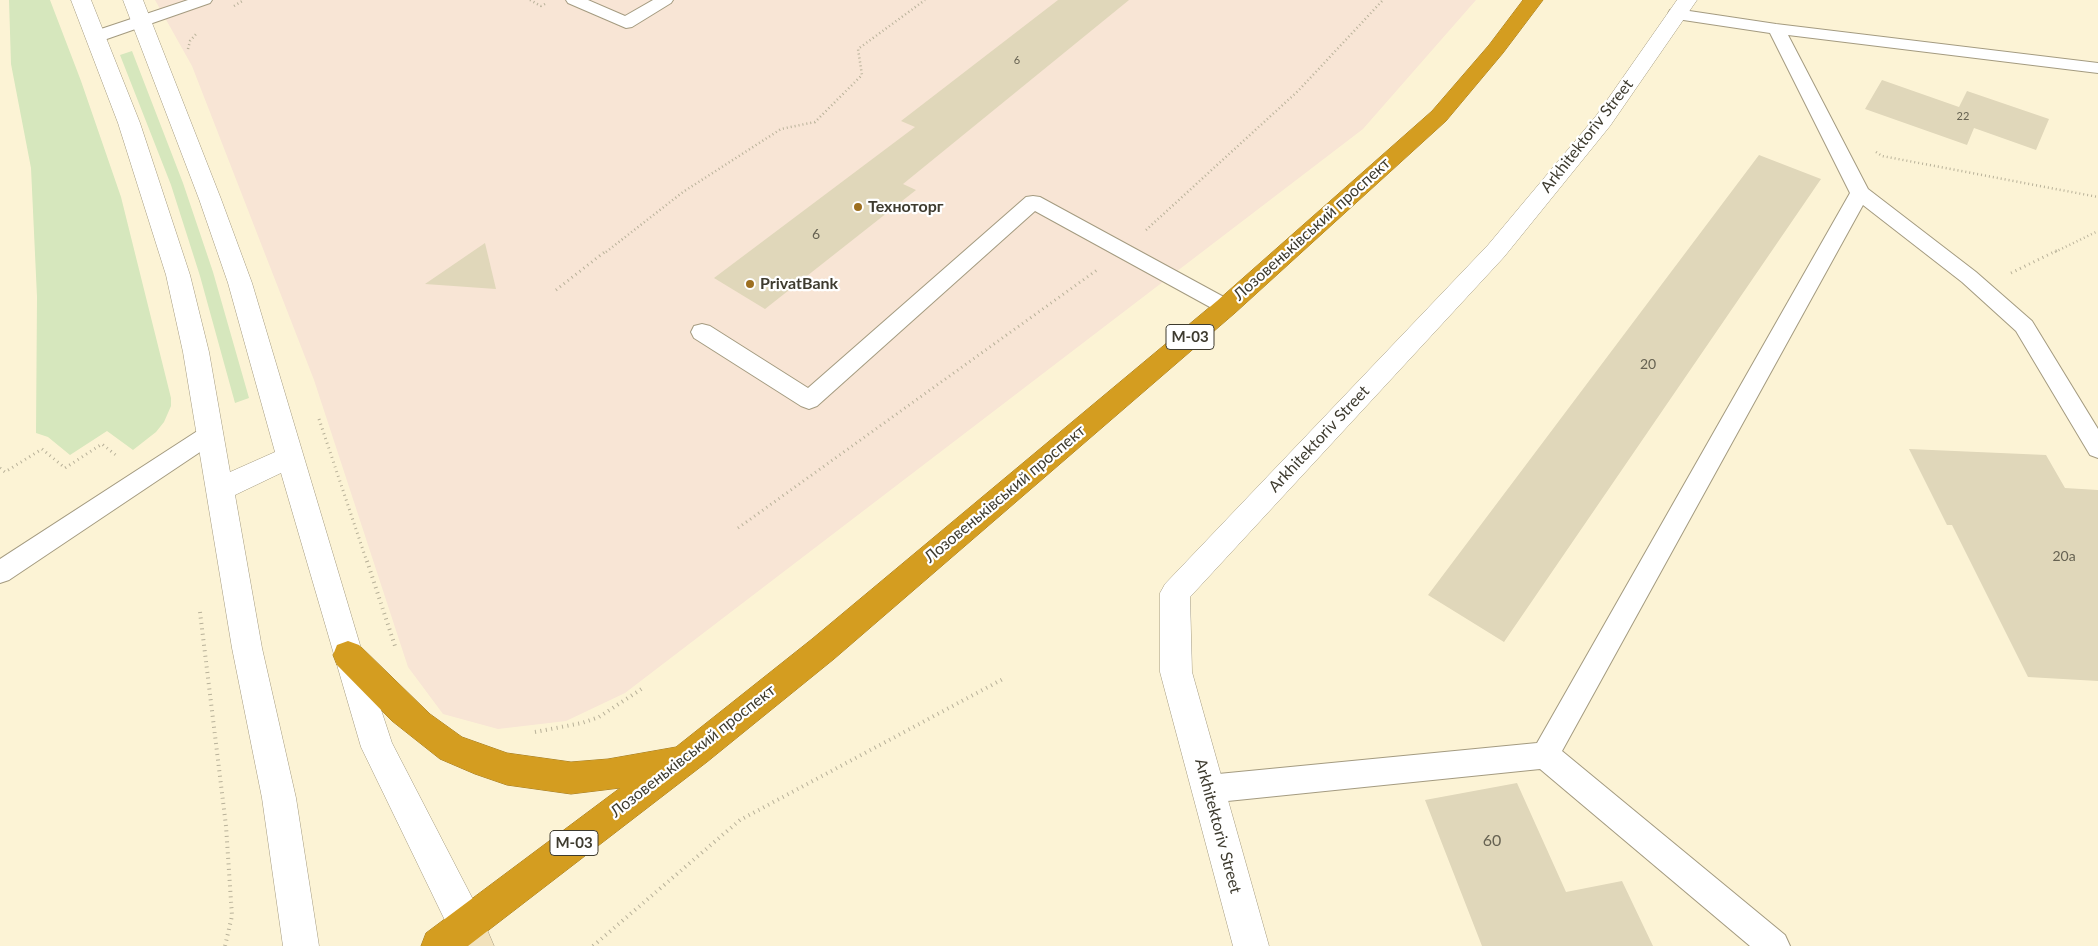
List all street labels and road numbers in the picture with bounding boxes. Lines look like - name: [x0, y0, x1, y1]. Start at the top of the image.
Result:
- street label: Arkhitektoriv Street: [1537, 75, 1637, 197]
- street label: Лозовеньківський проспект: [1230, 154, 1394, 304]
- road number: М-03: [1166, 324, 1214, 350]
- street label: Arkhitektoriv Street: [1265, 382, 1373, 496]
- street label: Лозовеньківський проспект: [921, 421, 1089, 567]
- street label: Лозовеньківський проспект: [607, 681, 779, 821]
- street label: Arkhitektoriv Street: [1191, 757, 1245, 895]
- road number: М-03: [550, 830, 598, 856]

